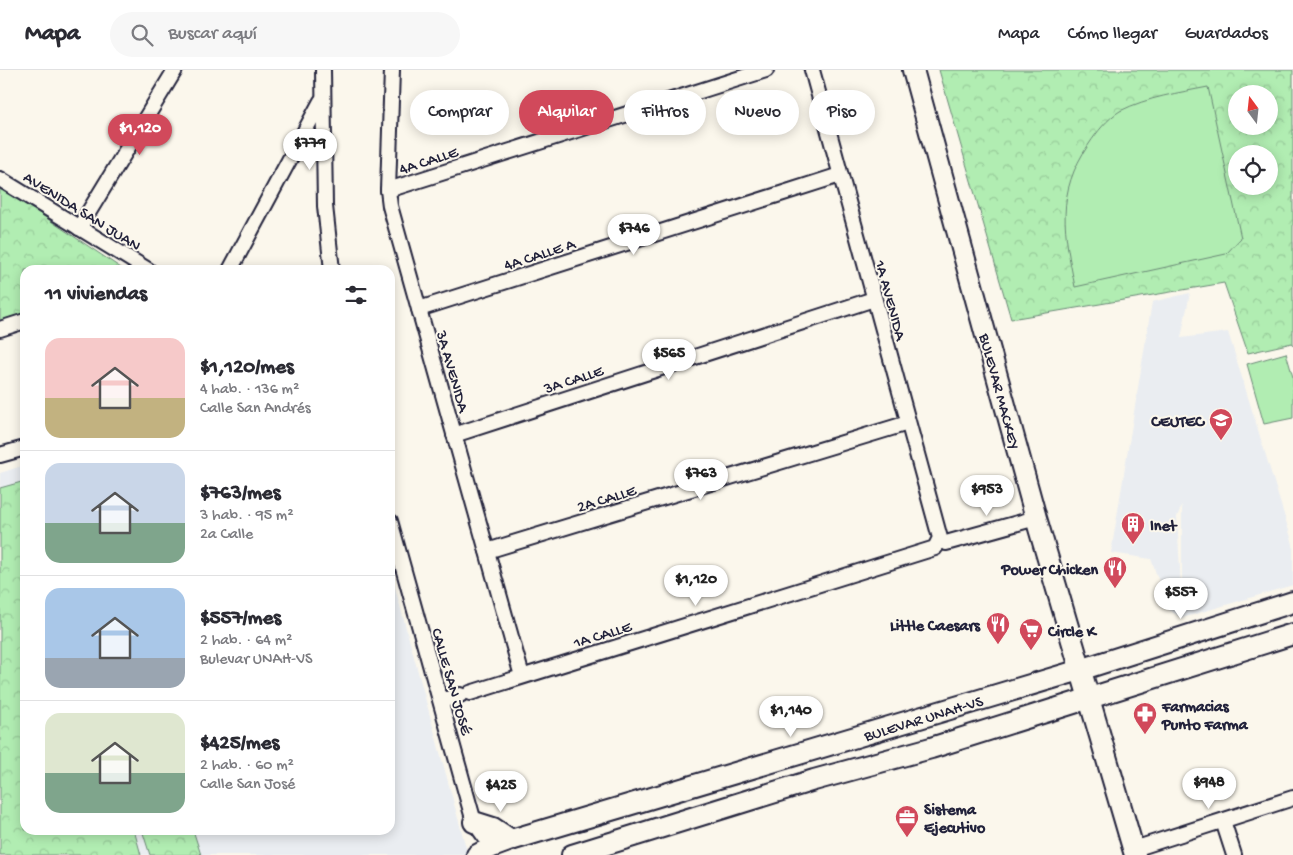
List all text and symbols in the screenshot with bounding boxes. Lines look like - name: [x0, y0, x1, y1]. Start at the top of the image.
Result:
- search box: [110, 12, 460, 57]
- text: Mapa: [25, 20, 80, 49]
- icon: search: [128, 21, 156, 49]
- text: Buscar aquí: [168, 23, 257, 46]
- text: Mapa: [998, 24, 1039, 45]
- text: Cómo llegar: [1067, 24, 1157, 45]
- text: Guardados: [1185, 24, 1268, 45]
- north arrow: [1228, 85, 1278, 135]
- map controls: [1228, 85, 1278, 195]
- chip: Comprar: [410, 90, 509, 135]
- chip: Alquilar: [519, 90, 614, 135]
- chip: Filtros: [624, 90, 706, 135]
- chip: Nuevo: [716, 90, 799, 135]
- chip: Piso: [809, 90, 875, 135]
- pin: $1,120: [99, 114, 181, 156]
- text: $1,120: [119, 120, 161, 139]
- pin: $779: [280, 128, 340, 171]
- text: $779: [294, 135, 326, 154]
- street label: 4A CALLE: [397, 144, 462, 181]
- button: locate: [1228, 145, 1278, 195]
- street label: AVENIDA SAN JUAN: [19, 169, 143, 257]
- pin: $746: [604, 214, 664, 256]
- text: $746: [618, 220, 650, 239]
- street label: 4A CALLE A: [502, 235, 580, 277]
- street label: 1A AVENIDA: [869, 258, 909, 345]
- icon: filters: [342, 281, 370, 309]
- text: 11 viviendas: [45, 283, 147, 308]
- street label: 3A AVENIDA: [430, 328, 472, 416]
- street label: BULEVAR MACKEY: [973, 331, 1022, 452]
- pin: $565: [639, 338, 699, 381]
- text: $565: [653, 345, 685, 364]
- text: $1,120/mes: [200, 356, 294, 381]
- icon: home: [85, 358, 145, 418]
- street label: 3A CALLE: [541, 362, 607, 400]
- text: 4 hab. · 136 m²: [200, 381, 299, 400]
- text: Calle San Andrés: [200, 400, 311, 419]
- school or university icon: CEUTEC: [1208, 407, 1234, 441]
- place label: CEUTEC: [1150, 414, 1205, 433]
- pin: $763: [671, 458, 731, 501]
- text: $763: [685, 465, 717, 484]
- pin: $953: [957, 474, 1017, 517]
- text: $953: [971, 481, 1003, 500]
- text: $763/mes: [200, 482, 280, 507]
- street label: 2A CALLE: [575, 482, 640, 518]
- icon: home: [85, 483, 145, 543]
- text: 3 hab. · 95 m²: [200, 507, 294, 526]
- building icon: Inet: [1120, 511, 1146, 545]
- place label: Inet: [1150, 518, 1178, 537]
- text: 2a Calle: [200, 526, 253, 545]
- restaurant icon: Power Chicken: [1102, 555, 1128, 589]
- place label: Power Chicken: [1001, 562, 1098, 581]
- pin: $1,120: [655, 564, 737, 607]
- text: $1,120: [675, 571, 717, 590]
- pin: $557: [1151, 578, 1211, 620]
- text: $557: [1165, 584, 1197, 603]
- text: $557/mes: [200, 607, 281, 632]
- icon: home: [85, 608, 145, 668]
- restaurant icon: Little Caesars: [985, 611, 1011, 645]
- supermarket icon: Circle K: [1018, 617, 1044, 651]
- street label: 1A CALLE: [571, 618, 635, 654]
- place label: Little Caesars: [890, 618, 981, 637]
- place label: Circle K: [1047, 624, 1098, 643]
- street label: CALLE SAN JOSÉ: [425, 626, 474, 739]
- text: 2 hab. · 64 m²: [200, 632, 292, 651]
- text: Bulevar UNAH-VS: [200, 651, 312, 670]
- street label: BULEVAR UNAH-VS: [861, 693, 986, 748]
- pin: $1,140: [750, 696, 832, 738]
- place label: Farmacias Punto Farma: [1161, 699, 1249, 736]
- pharmacy icon: Farmacias Punto Farma: [1132, 701, 1158, 735]
- text: $1,140: [770, 702, 812, 721]
- text: $425/mes: [200, 732, 279, 757]
- icon: home: [85, 733, 145, 793]
- text: 2 hab. · 60 m²: [200, 757, 294, 776]
- pin: $948: [1179, 768, 1239, 810]
- pin: $425: [471, 770, 531, 813]
- text: $948: [1193, 774, 1225, 793]
- text: Calle San José: [200, 776, 295, 795]
- text: $425: [485, 777, 517, 796]
- place label: Sistema Ejecutivo: [924, 802, 986, 839]
- office icon: Sistema Ejecutivo: [894, 804, 920, 838]

